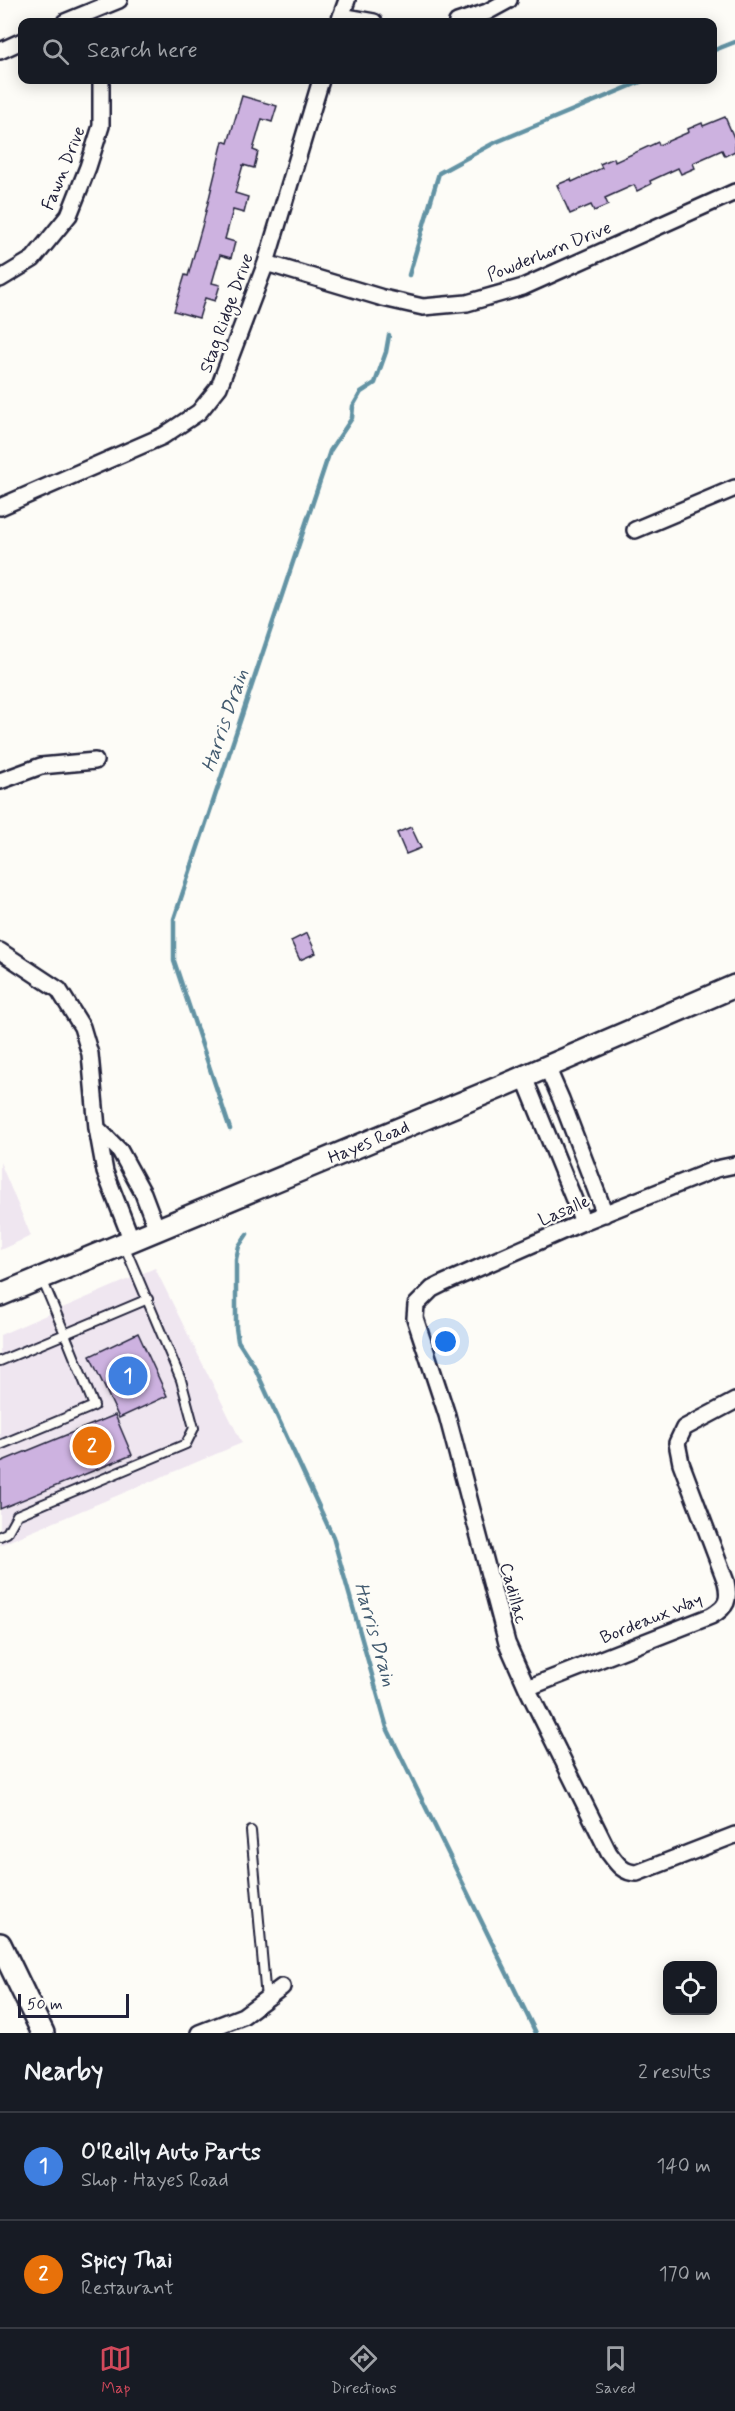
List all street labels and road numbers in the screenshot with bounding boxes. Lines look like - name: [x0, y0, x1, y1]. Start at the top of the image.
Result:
- street label: Fawn Drive: [36, 123, 92, 214]
- street label: Powderhorn Drive: [484, 216, 615, 288]
- street label: Stag Ridge Drive: [194, 250, 261, 377]
- street label: Hayes Road: [324, 1115, 413, 1170]
- street label: Lasalle: [535, 1189, 594, 1232]
- street label: Cadillac: [493, 1560, 533, 1627]
- street label: Bordeaux Way: [597, 1588, 706, 1650]

